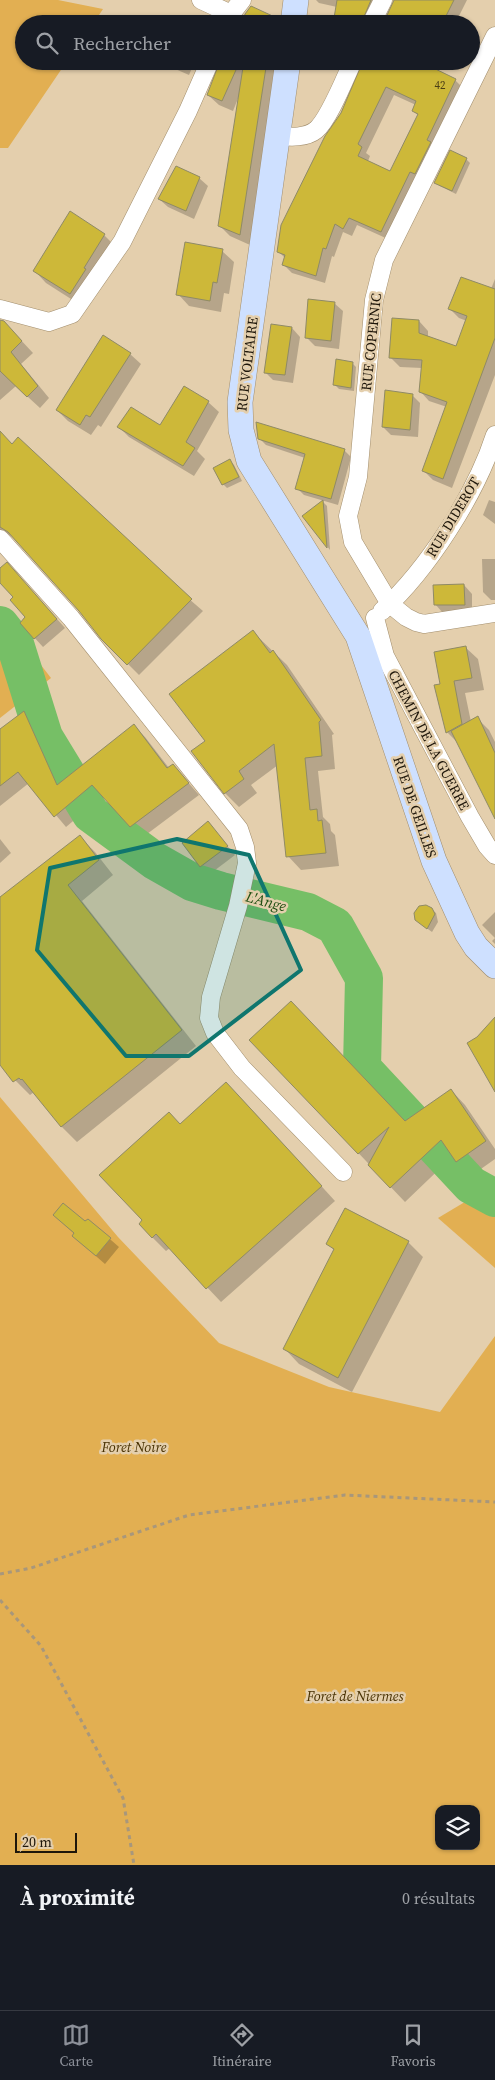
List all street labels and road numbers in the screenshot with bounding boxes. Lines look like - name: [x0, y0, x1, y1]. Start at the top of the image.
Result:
- street label: RUE COPERNIC: [356, 292, 386, 392]
- street label: RUE VOLTAIRE: [231, 316, 263, 412]
- street label: RUE DIDEROT: [421, 473, 485, 561]
- street label: CHEMIN DE LA GUERRE: [384, 666, 474, 814]
- street label: RUE DE GEILLES: [388, 753, 442, 861]

